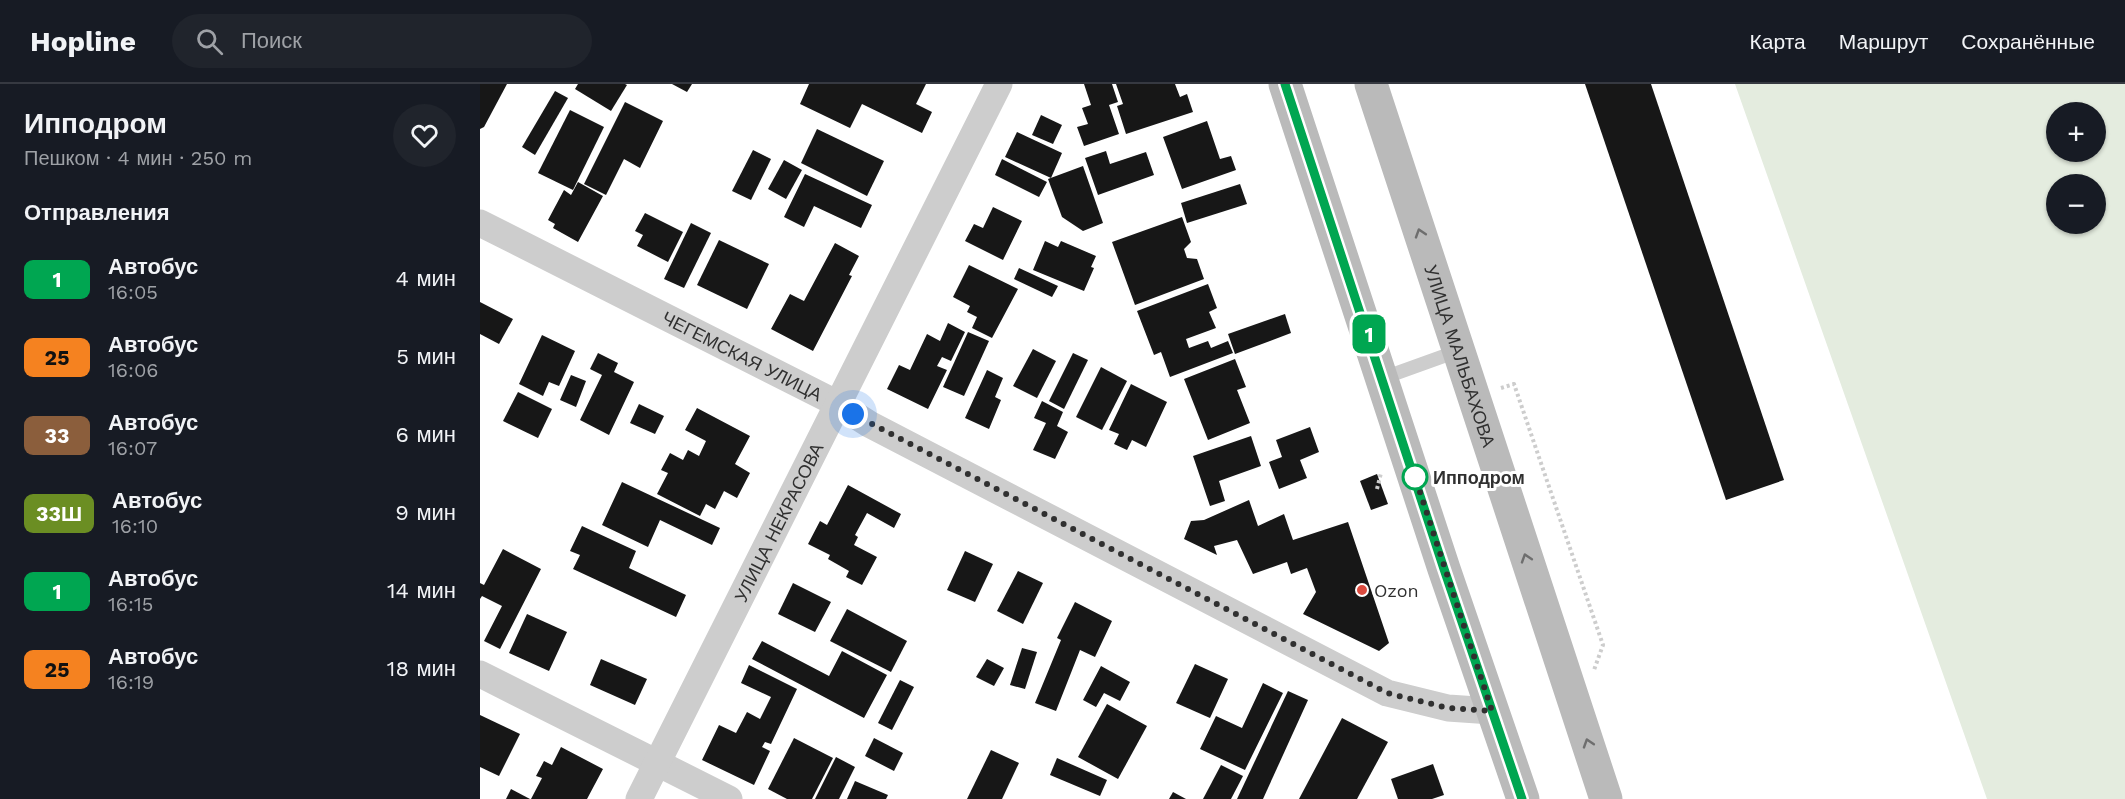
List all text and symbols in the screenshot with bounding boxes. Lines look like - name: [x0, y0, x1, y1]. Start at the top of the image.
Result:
- search box: [172, 14, 592, 68]
- text: Hopline: [30, 25, 136, 58]
- icon: search: [193, 25, 226, 58]
- text: Поиск: [241, 28, 302, 53]
- text: Карта: [1750, 29, 1806, 54]
- text: Маршрут: [1839, 29, 1928, 54]
- text: Сохранённые: [1961, 29, 2095, 54]
- map controls: [2046, 102, 2106, 234]
- button: +: [2046, 102, 2106, 162]
- button: heart: [393, 104, 456, 167]
- text: Ипподром: [24, 107, 167, 140]
- text: Пешком · 4 мин · 250 m: [24, 146, 252, 170]
- button: −: [2046, 174, 2106, 234]
- text: Отправления: [24, 200, 170, 225]
- one-way arrow: [1414, 229, 1427, 239]
- text: Автобус: [108, 254, 198, 279]
- street label: УЛИЦА МАЛЬБАХОВА: [1421, 262, 1500, 449]
- text: 4 мин: [395, 266, 456, 291]
- text: 1: [52, 267, 62, 292]
- text: 16:05: [108, 280, 158, 304]
- street label: ЧЕГЕМСКАЯ УЛИЦА: [659, 306, 826, 405]
- line badge: 1: [1350, 314, 1388, 354]
- text: 1: [1364, 322, 1374, 347]
- text: Автобус: [108, 332, 198, 357]
- text: 5 мин: [396, 344, 456, 369]
- text: 25: [45, 345, 69, 370]
- text: 16:06: [108, 358, 158, 382]
- your location: [838, 399, 868, 429]
- text: Автобус: [108, 410, 198, 435]
- text: 6 мин: [396, 422, 456, 447]
- text: 33: [45, 423, 69, 448]
- text: 16:07: [108, 436, 157, 460]
- street label: УЛИЦА НЕКРАСОВА: [730, 439, 827, 605]
- marker: Ипподром: [1402, 464, 1428, 490]
- place label: Ипподром: [1433, 467, 1525, 488]
- text: Автобус: [112, 488, 202, 513]
- text: 9 мин: [395, 500, 456, 525]
- text: 33Ш: [36, 501, 82, 526]
- text: 16:10: [112, 514, 158, 538]
- one-way arrow: [1521, 553, 1534, 564]
- text: Автобус: [108, 566, 198, 591]
- text: 14 мин: [387, 578, 456, 603]
- text: 1: [52, 579, 62, 604]
- place label: Ozon: [1374, 580, 1419, 601]
- marker: Ozon: [1355, 583, 1369, 597]
- text: 16:15: [108, 592, 153, 616]
- text: Автобус: [108, 644, 198, 669]
- text: 18 мин: [387, 656, 456, 681]
- text: 25: [45, 657, 69, 682]
- text: 16:19: [108, 670, 154, 694]
- one-way arrow: [1582, 739, 1595, 749]

